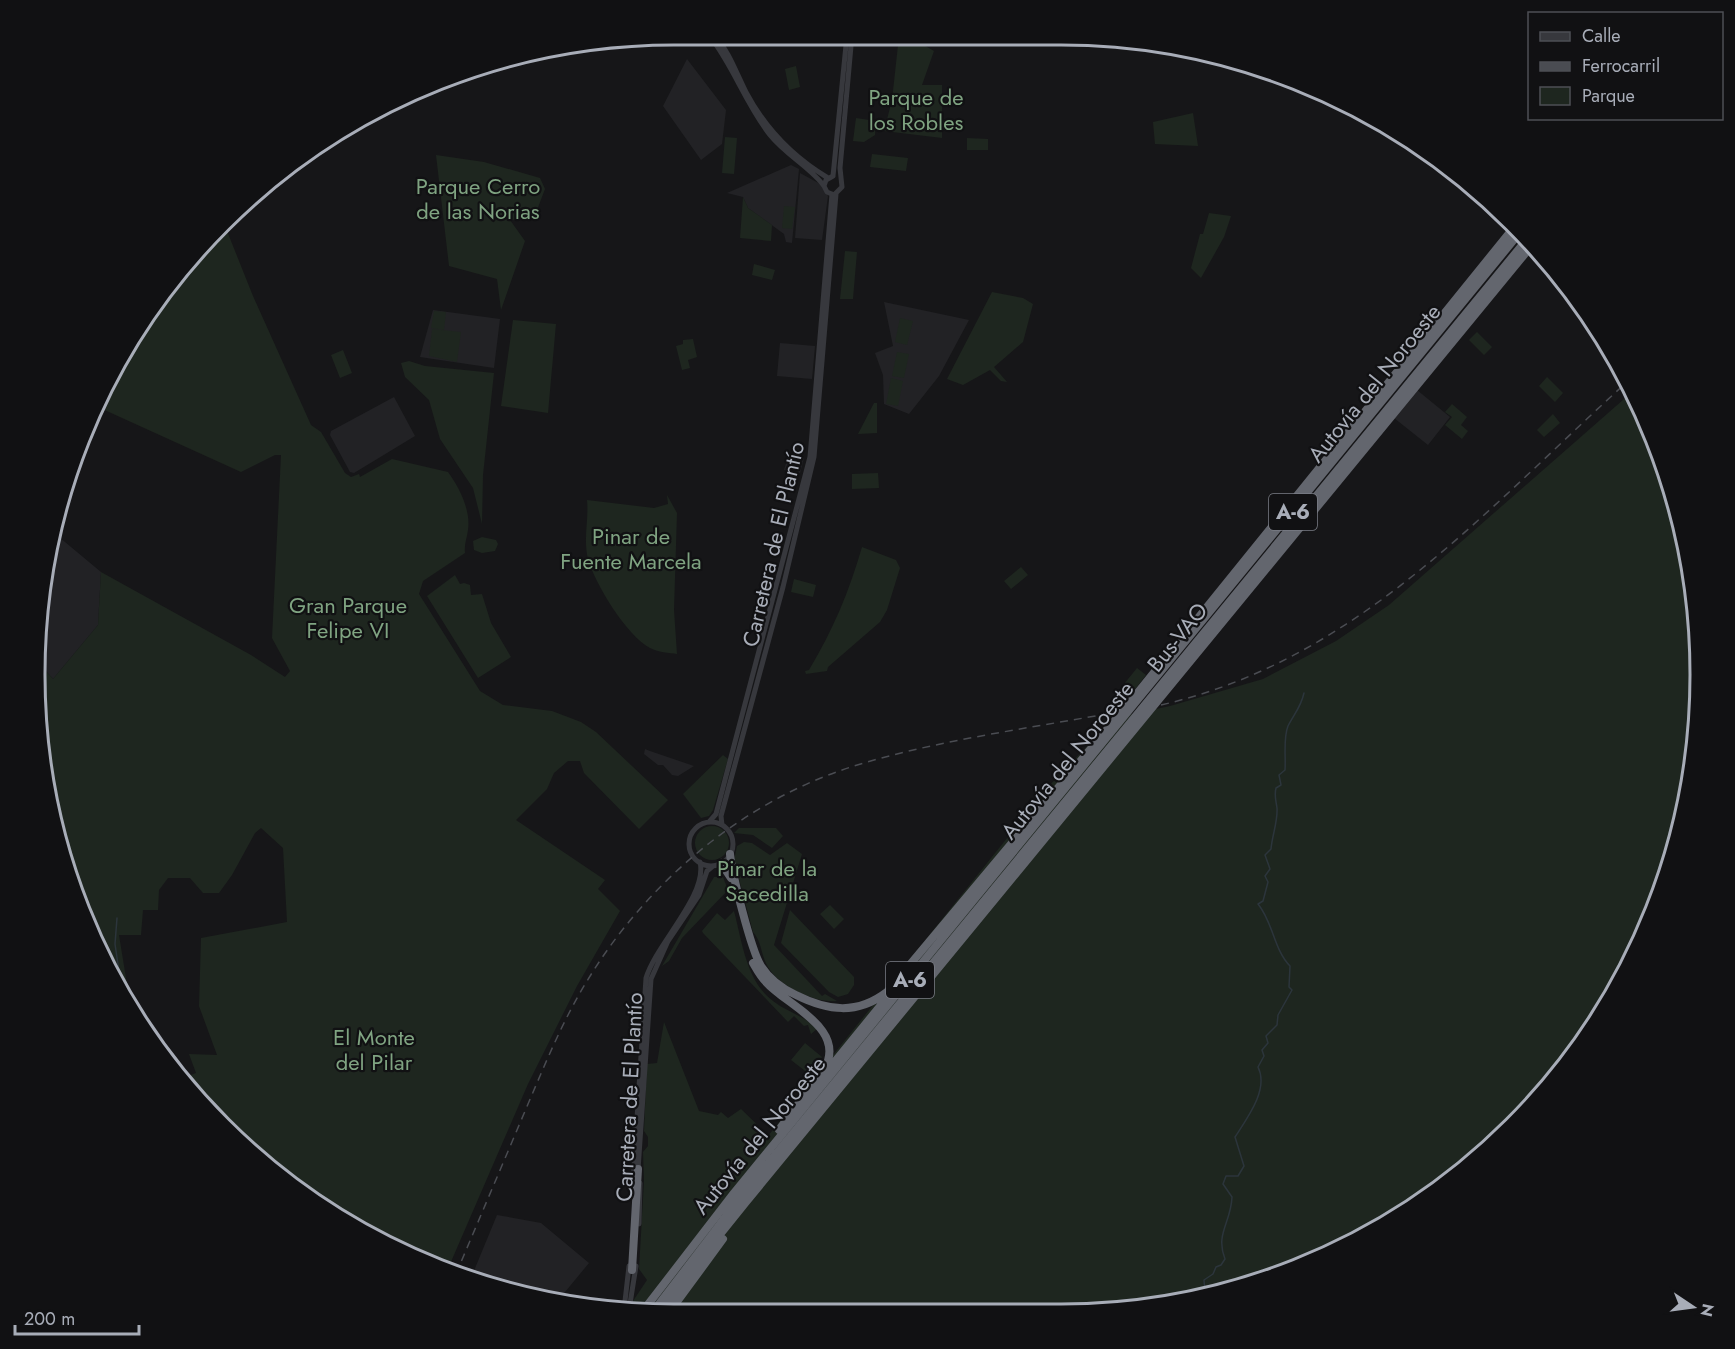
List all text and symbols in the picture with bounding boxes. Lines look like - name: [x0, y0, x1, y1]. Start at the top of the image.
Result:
- legend: [1528, 12, 1723, 120]
- text: Calle: [1582, 23, 1621, 49]
- text: Ferrocarril: [1582, 53, 1660, 79]
- park label: Parque de los Robles: [868, 81, 964, 138]
- text: Parque: [1582, 83, 1635, 109]
- park label: Parque Cerro de las Norias: [416, 170, 540, 227]
- street label: Autovía del Noroeste: [1300, 297, 1448, 469]
- street label: Carretera de El Plantío: [734, 438, 812, 650]
- road number: A-6: [1269, 494, 1317, 530]
- park label: Pinar de Fuente Marcela: [560, 520, 702, 577]
- park label: Gran Parque Felipe VI: [289, 589, 407, 646]
- street label: Bus-VAO: [1139, 596, 1215, 678]
- street label: Autovía del Noroeste: [993, 674, 1141, 846]
- park label: Pinar de la Sacedilla: [717, 852, 817, 909]
- road number: A-6: [886, 962, 934, 998]
- street label: Carretera de El Plantío: [608, 992, 650, 1202]
- park label: El Monte del Pilar: [333, 1021, 415, 1078]
- street label: Autovía del Noroeste: [685, 1049, 833, 1221]
- north arrow: [1663, 1277, 1723, 1337]
- scale bar: [15, 1298, 140, 1336]
- text: N: [1694, 1301, 1720, 1319]
- text: 200 m: [24, 1306, 75, 1332]

